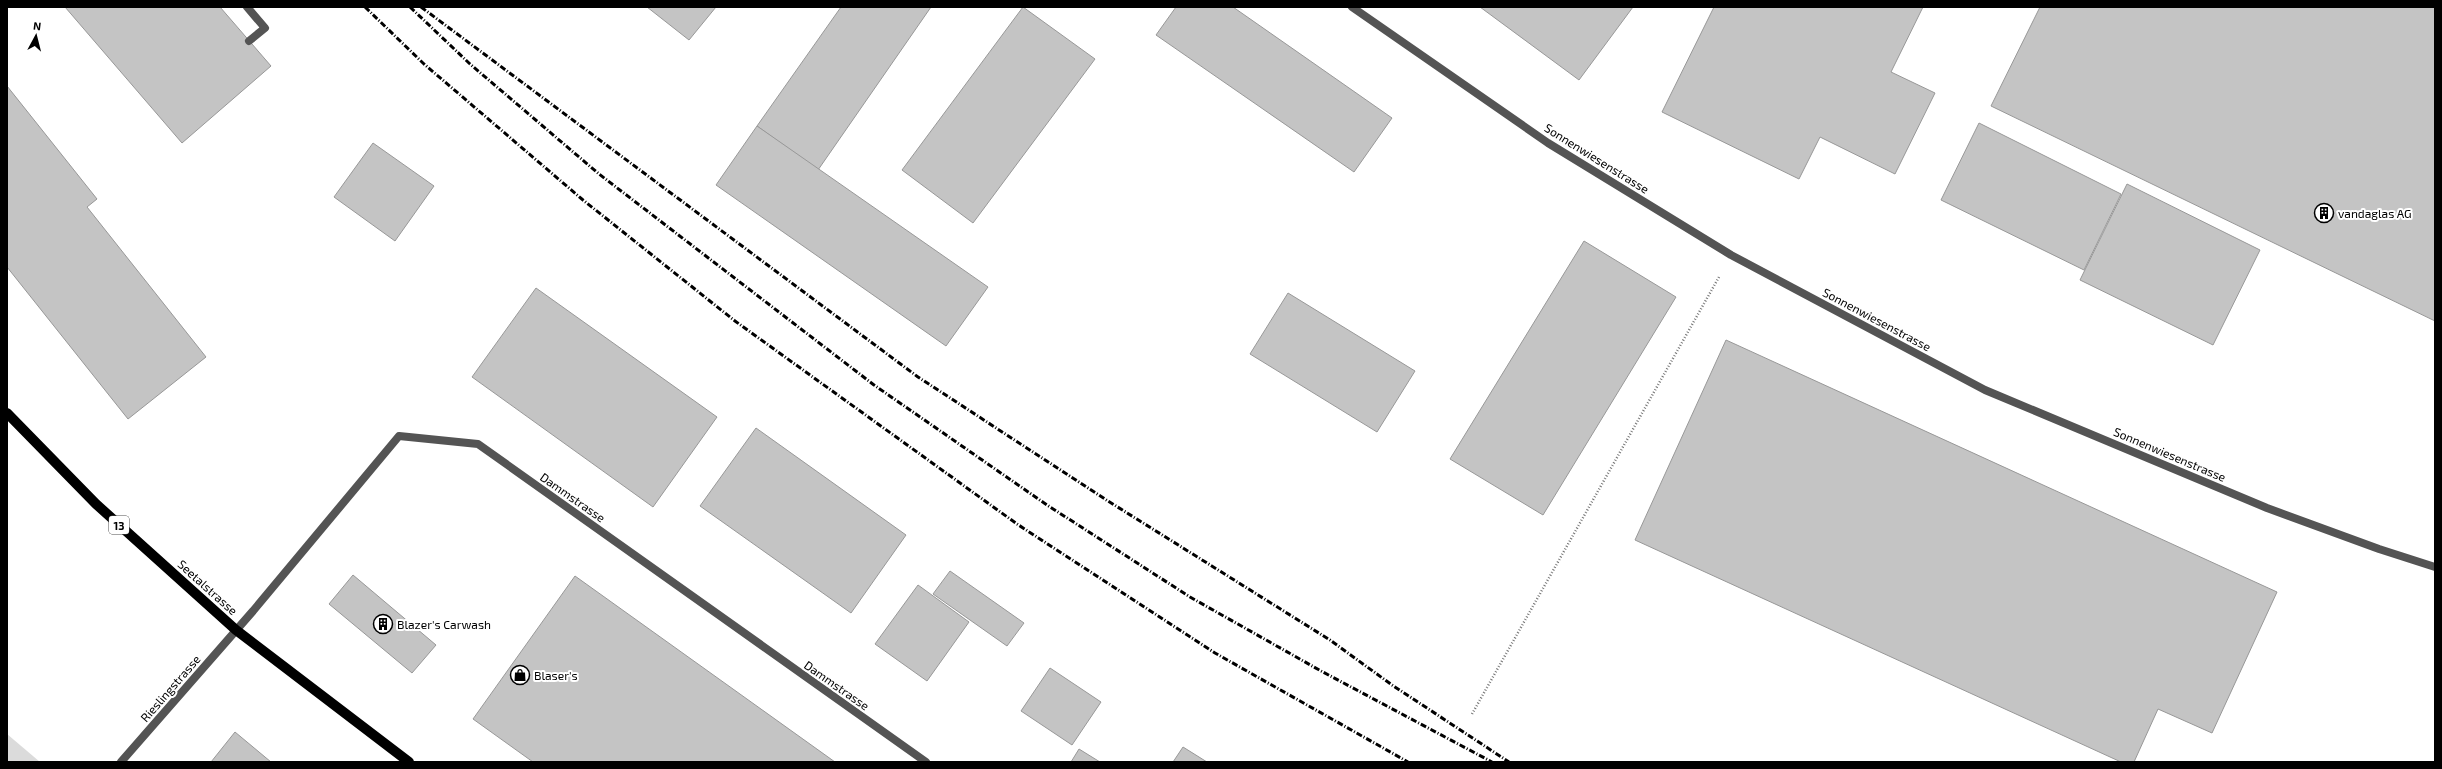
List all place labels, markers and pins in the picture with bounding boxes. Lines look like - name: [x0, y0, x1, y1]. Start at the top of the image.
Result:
- building icon: vandaglas AG: [2313, 202, 2335, 224]
- place label: vandaglas AG: [2338, 206, 2412, 220]
- building icon: Blazer's Carwash: [372, 613, 394, 635]
- place label: Blazer's Carwash: [397, 617, 491, 631]
- shop icon: Blaser's: [509, 664, 531, 686]
- place label: Blaser's: [534, 668, 578, 682]

